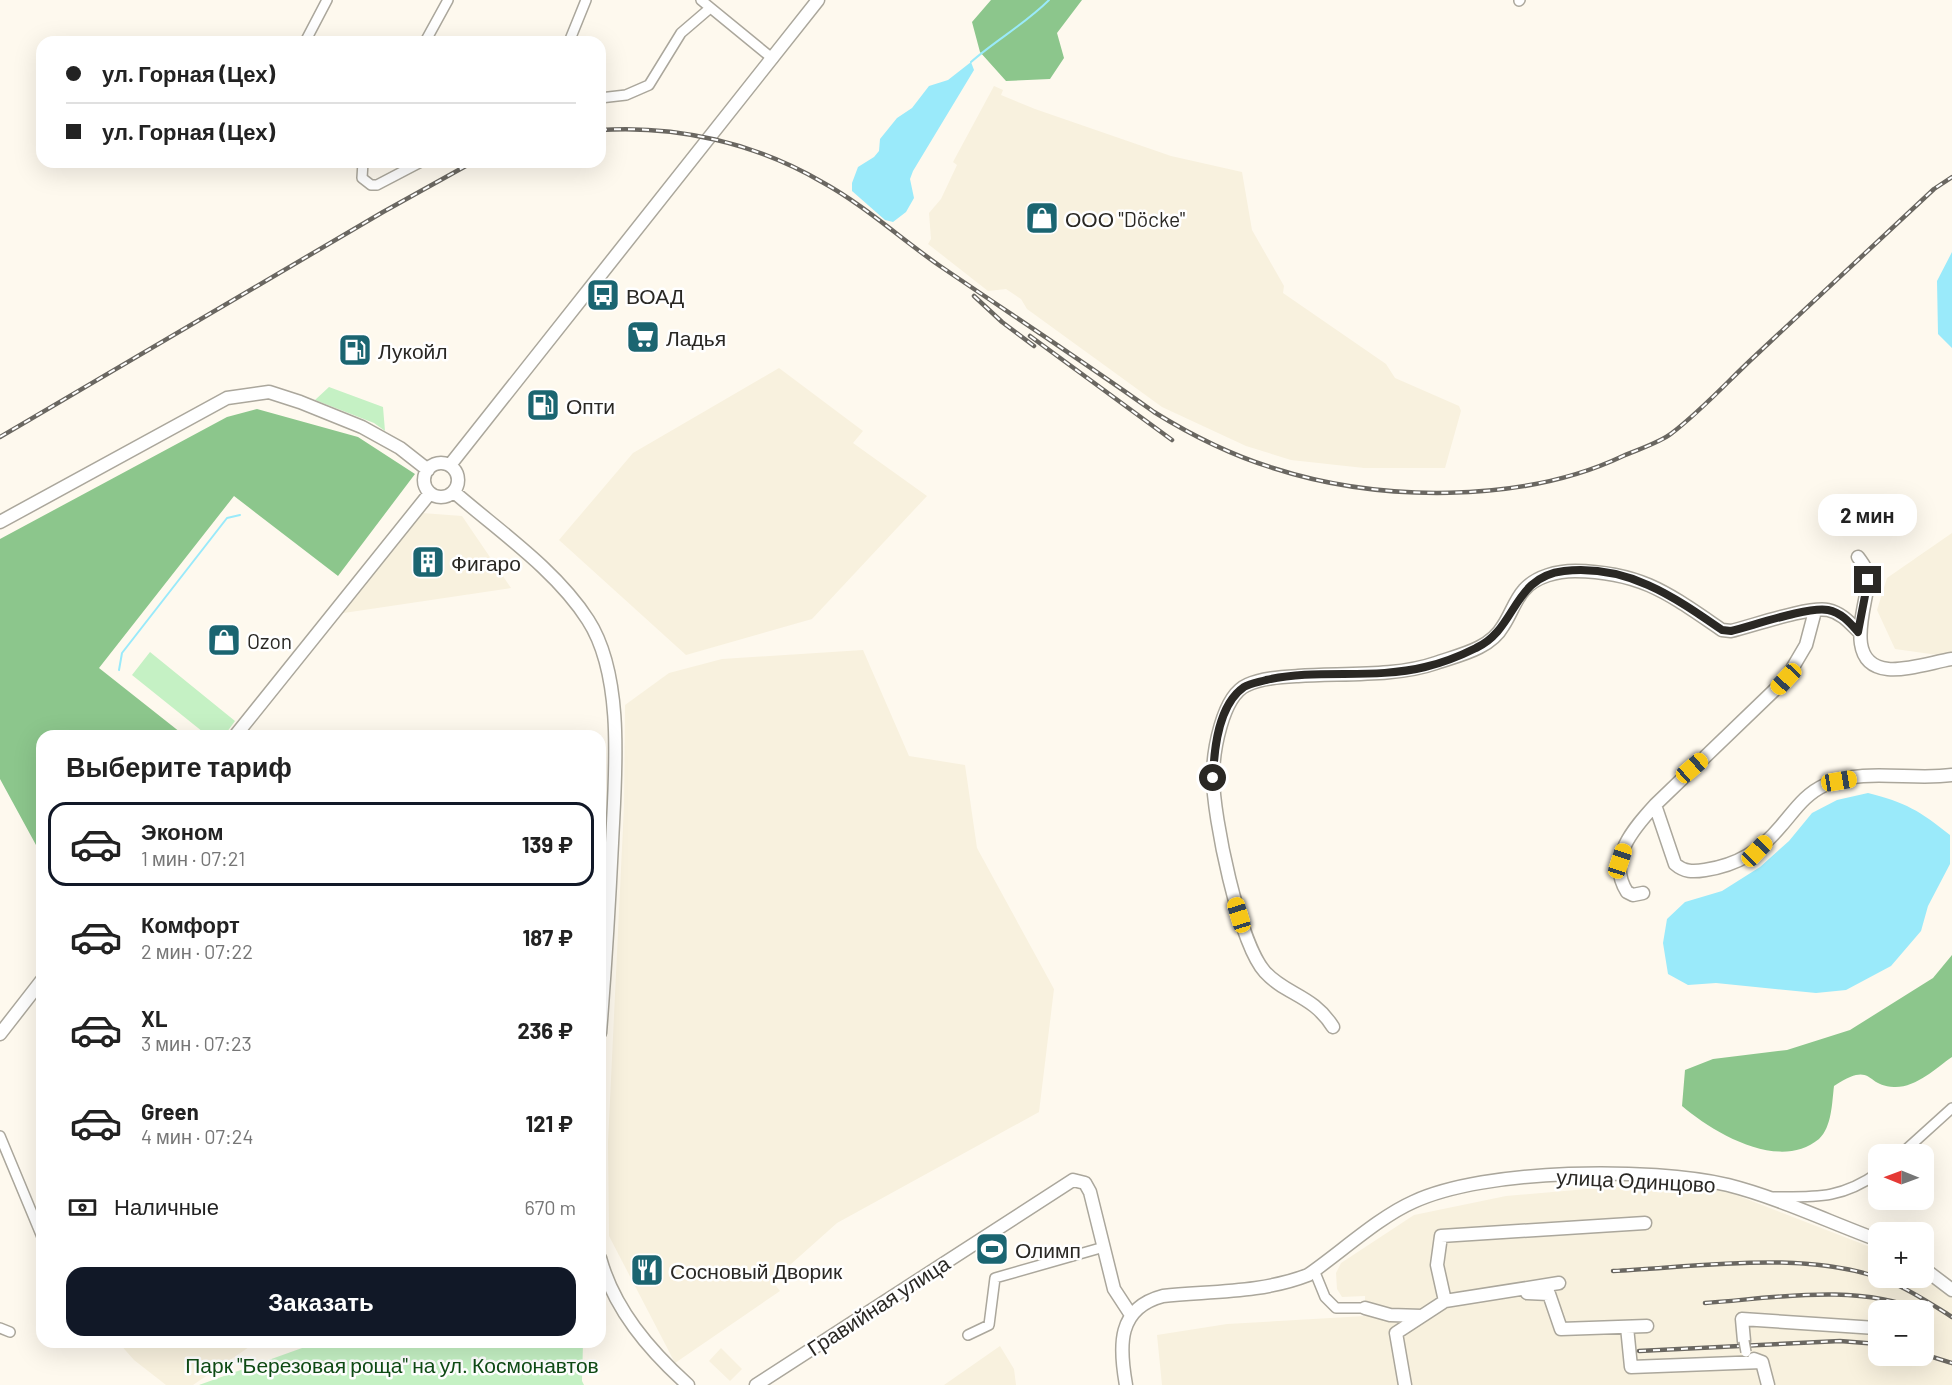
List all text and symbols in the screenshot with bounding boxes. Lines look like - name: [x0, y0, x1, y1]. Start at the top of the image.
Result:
- text: ул. Горная (Цех): [102, 60, 275, 86]
- text: ул. Горная (Цех): [102, 118, 275, 144]
- shop icon: ООО "Döcke": [1024, 200, 1060, 236]
- place label: ООО "Döcke": [1065, 206, 1185, 231]
- bus stop icon: ВОАД: [585, 277, 621, 313]
- place label: ВОАД: [626, 283, 684, 308]
- supermarket icon: Ладья: [625, 319, 661, 355]
- place label: Ладья: [666, 325, 726, 350]
- fuel station icon: Лукойл: [337, 332, 373, 368]
- place label: Лукойл: [378, 338, 448, 363]
- fuel station icon: Опти: [525, 387, 561, 423]
- place label: Опти: [566, 393, 615, 418]
- callout: 2 мин: [1818, 493, 1918, 535]
- text: 2 мин: [1840, 503, 1895, 527]
- building icon: Фигаро: [410, 544, 446, 580]
- place label: Фигаро: [451, 550, 521, 575]
- route end: [1854, 566, 1881, 593]
- shop icon: Ozon: [206, 622, 242, 658]
- place label: Ozon: [247, 628, 292, 653]
- car: [1767, 660, 1805, 698]
- car: [1673, 749, 1711, 787]
- text: Выберите тариф: [66, 750, 292, 782]
- route start: [1199, 764, 1226, 791]
- car: [1820, 769, 1858, 793]
- icon: car: [69, 817, 123, 871]
- text: Эконом: [141, 818, 224, 844]
- text: 139 ₽: [522, 831, 573, 857]
- car: [1738, 832, 1776, 870]
- car: [1606, 841, 1634, 881]
- text: 1 мин · 07:21: [141, 846, 245, 870]
- car: [1225, 895, 1253, 935]
- icon: car: [69, 910, 123, 964]
- text: Комфорт: [141, 911, 240, 937]
- text: 187 ₽: [523, 924, 573, 950]
- text: 2 мин · 07:22: [141, 939, 253, 963]
- icon: car: [69, 1003, 123, 1057]
- text: XL: [141, 1005, 167, 1031]
- text: 236 ₽: [517, 1017, 573, 1043]
- text: 3 мин · 07:23: [141, 1031, 252, 1055]
- icon: car: [69, 1096, 123, 1150]
- text: Green: [141, 1098, 199, 1124]
- text: 121 ₽: [525, 1110, 573, 1136]
- text: 4 мин · 07:24: [141, 1124, 253, 1148]
- north arrow: [1868, 1144, 1934, 1210]
- map controls: [1868, 1144, 1934, 1366]
- street label: улица Одинцово: [1556, 1163, 1716, 1197]
- icon: cash: [66, 1191, 99, 1224]
- text: Наличные: [114, 1193, 219, 1219]
- text: 670 m: [524, 1195, 576, 1219]
- button: +: [1868, 1222, 1934, 1288]
- sports icon: Олимп: [974, 1231, 1010, 1267]
- place label: Олимп: [1015, 1237, 1081, 1262]
- street label: Гравийная улица: [802, 1249, 954, 1360]
- restaurant icon: Сосновый Дворик: [629, 1252, 665, 1288]
- place label: Сосновый Дворик: [670, 1258, 843, 1283]
- button: Заказать: [66, 1267, 576, 1336]
- button: −: [1868, 1300, 1934, 1366]
- park label: Парк "Березовая роща" на ул. Космонавтов: [185, 1352, 599, 1377]

